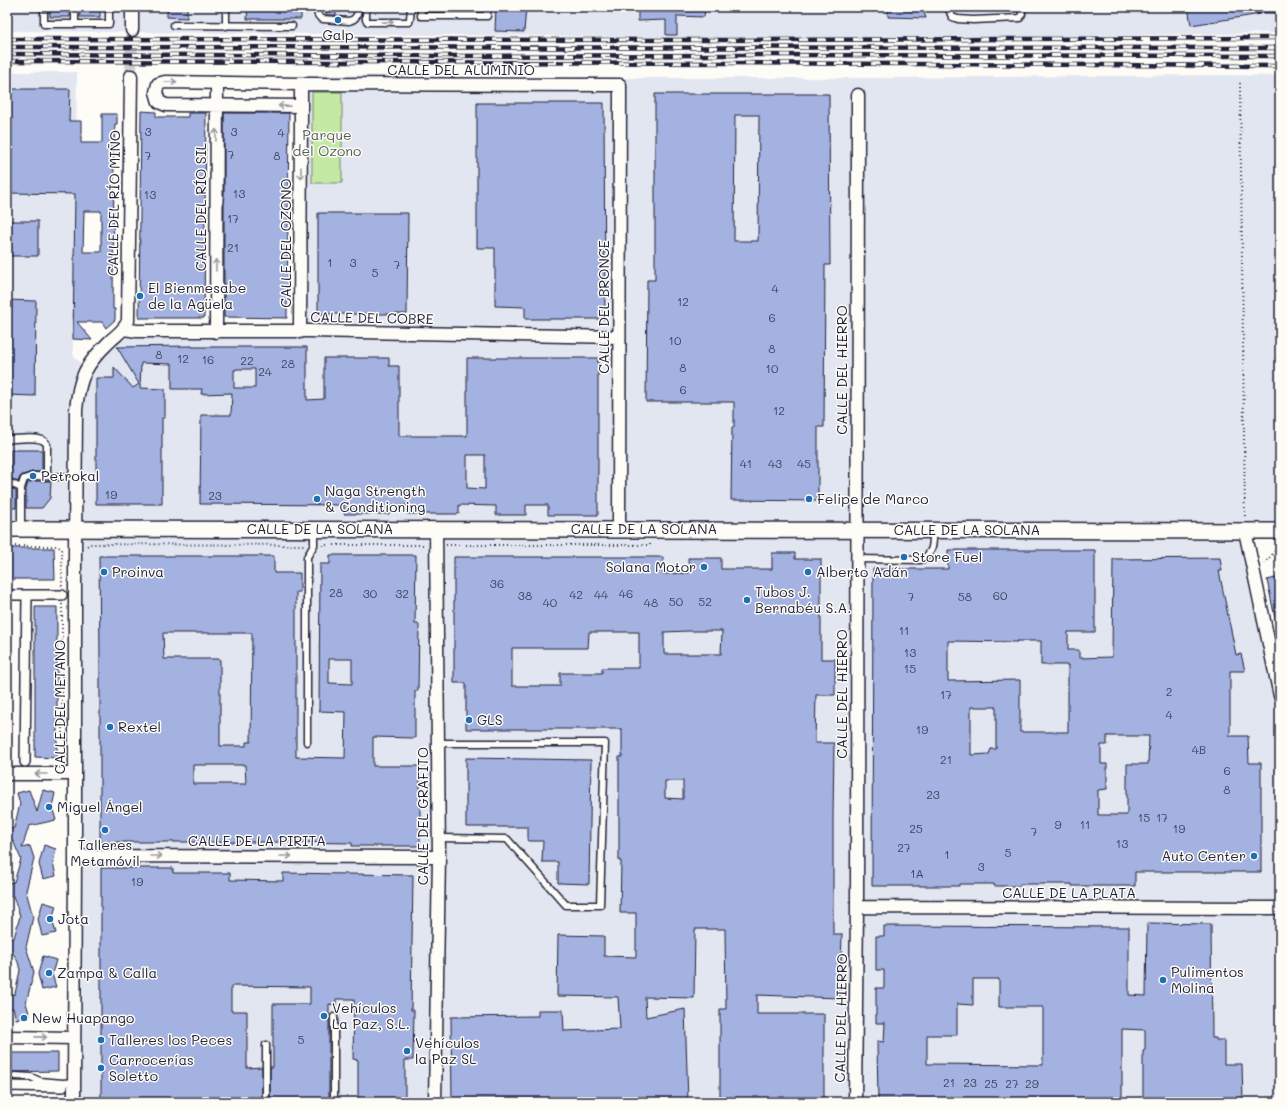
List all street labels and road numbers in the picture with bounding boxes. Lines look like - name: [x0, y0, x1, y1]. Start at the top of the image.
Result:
- street label: CALLE DEL ALUMINIO: [387, 60, 535, 79]
- street label: CALLE DEL RÍO MIÑO: [103, 130, 124, 276]
- street label: CALLE DEL RÍO SIL: [191, 142, 210, 271]
- street label: CALLE DEL OZONO: [276, 178, 295, 308]
- street label: CALLE DEL BRONCE: [594, 240, 613, 374]
- street label: CALLE DEL HIERRO: [832, 305, 851, 435]
- street label: CALLE DEL COBRE: [310, 307, 434, 328]
- street label: CALLE DE LA SOLANA: [247, 519, 393, 538]
- street label: CALLE DE LA SOLANA: [571, 519, 717, 538]
- street label: CALLE DE LA SOLANA: [894, 520, 1040, 539]
- street label: CALLE DEL HIERRO: [832, 629, 851, 759]
- street label: CALLE DEL METANO: [50, 640, 69, 774]
- street label: CALLE DEL GRAFITO: [413, 747, 432, 885]
- street label: CALLE DE LA PIRITA: [188, 831, 326, 850]
- street label: CALLE DE LA PLATA: [1002, 883, 1136, 902]
- street label: CALLE DEL HIERRO: [830, 953, 851, 1083]

